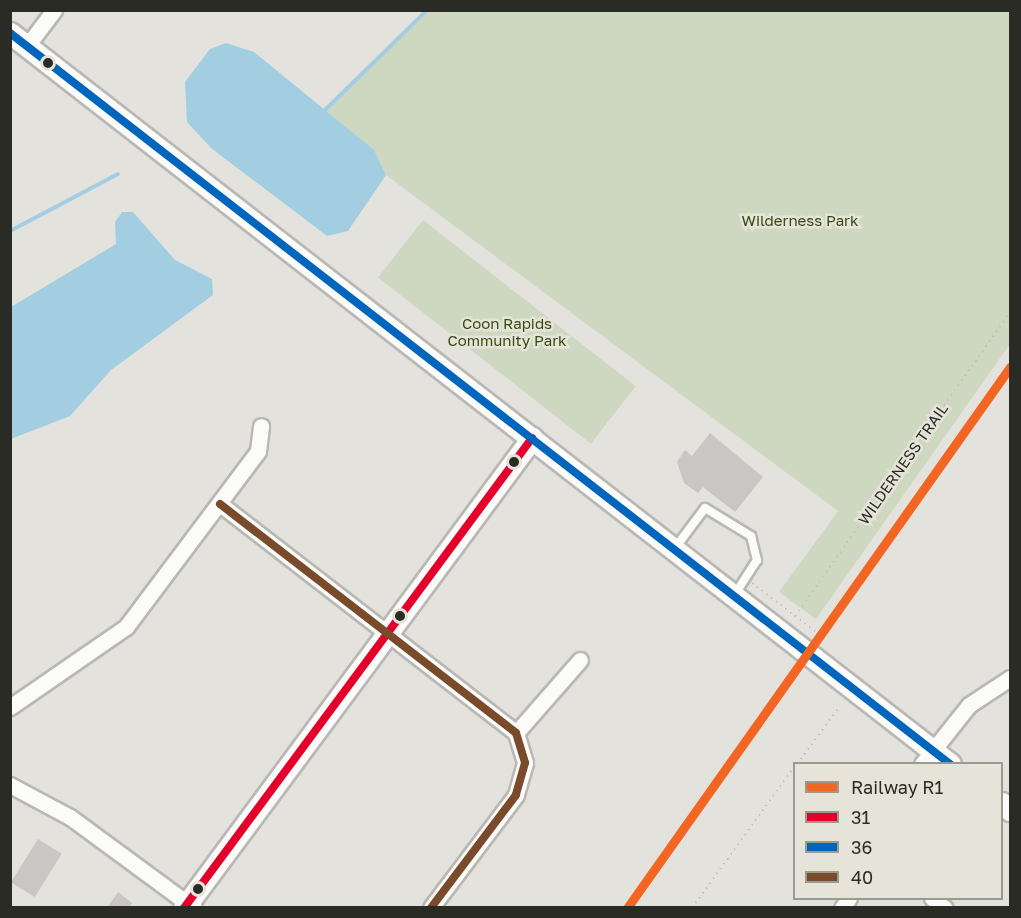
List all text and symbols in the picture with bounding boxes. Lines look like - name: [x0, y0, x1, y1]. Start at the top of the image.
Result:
- unlabelled marker: [42, 57, 54, 69]
- park label: Wilderness Park: [742, 212, 858, 230]
- park label: Coon Rapids Community Park: [448, 314, 566, 349]
- street label: WILDERNESS TRAIL: [854, 400, 952, 528]
- unlabelled marker: [508, 456, 520, 468]
- unlabelled marker: [394, 610, 406, 622]
- legend: [793, 762, 1003, 900]
- text: Railway R1: [851, 776, 943, 798]
- text: 31: [851, 806, 870, 828]
- text: 36: [851, 836, 872, 858]
- text: 40: [851, 866, 873, 888]
- unlabelled marker: [192, 883, 204, 895]

